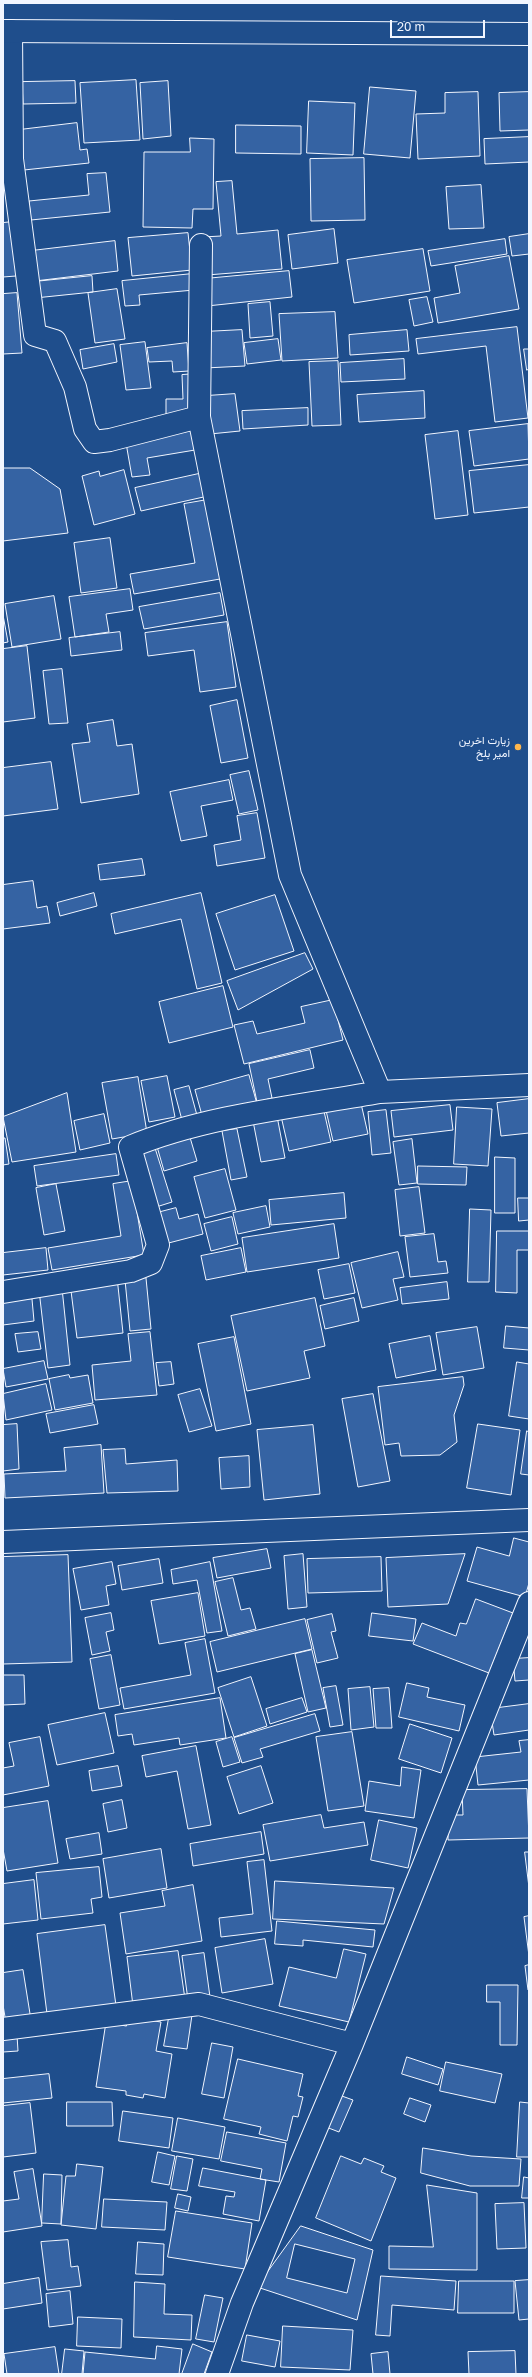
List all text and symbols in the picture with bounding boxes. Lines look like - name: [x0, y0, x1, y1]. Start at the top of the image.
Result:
- scale bar: [392, 12, 487, 38]
- text: 20 m: [397, 19, 425, 34]
- place label: زیارت اخرین امیر بلخ: [459, 734, 510, 760]
- marker: زیارت اخرین امیر بلخ: [513, 742, 523, 752]

